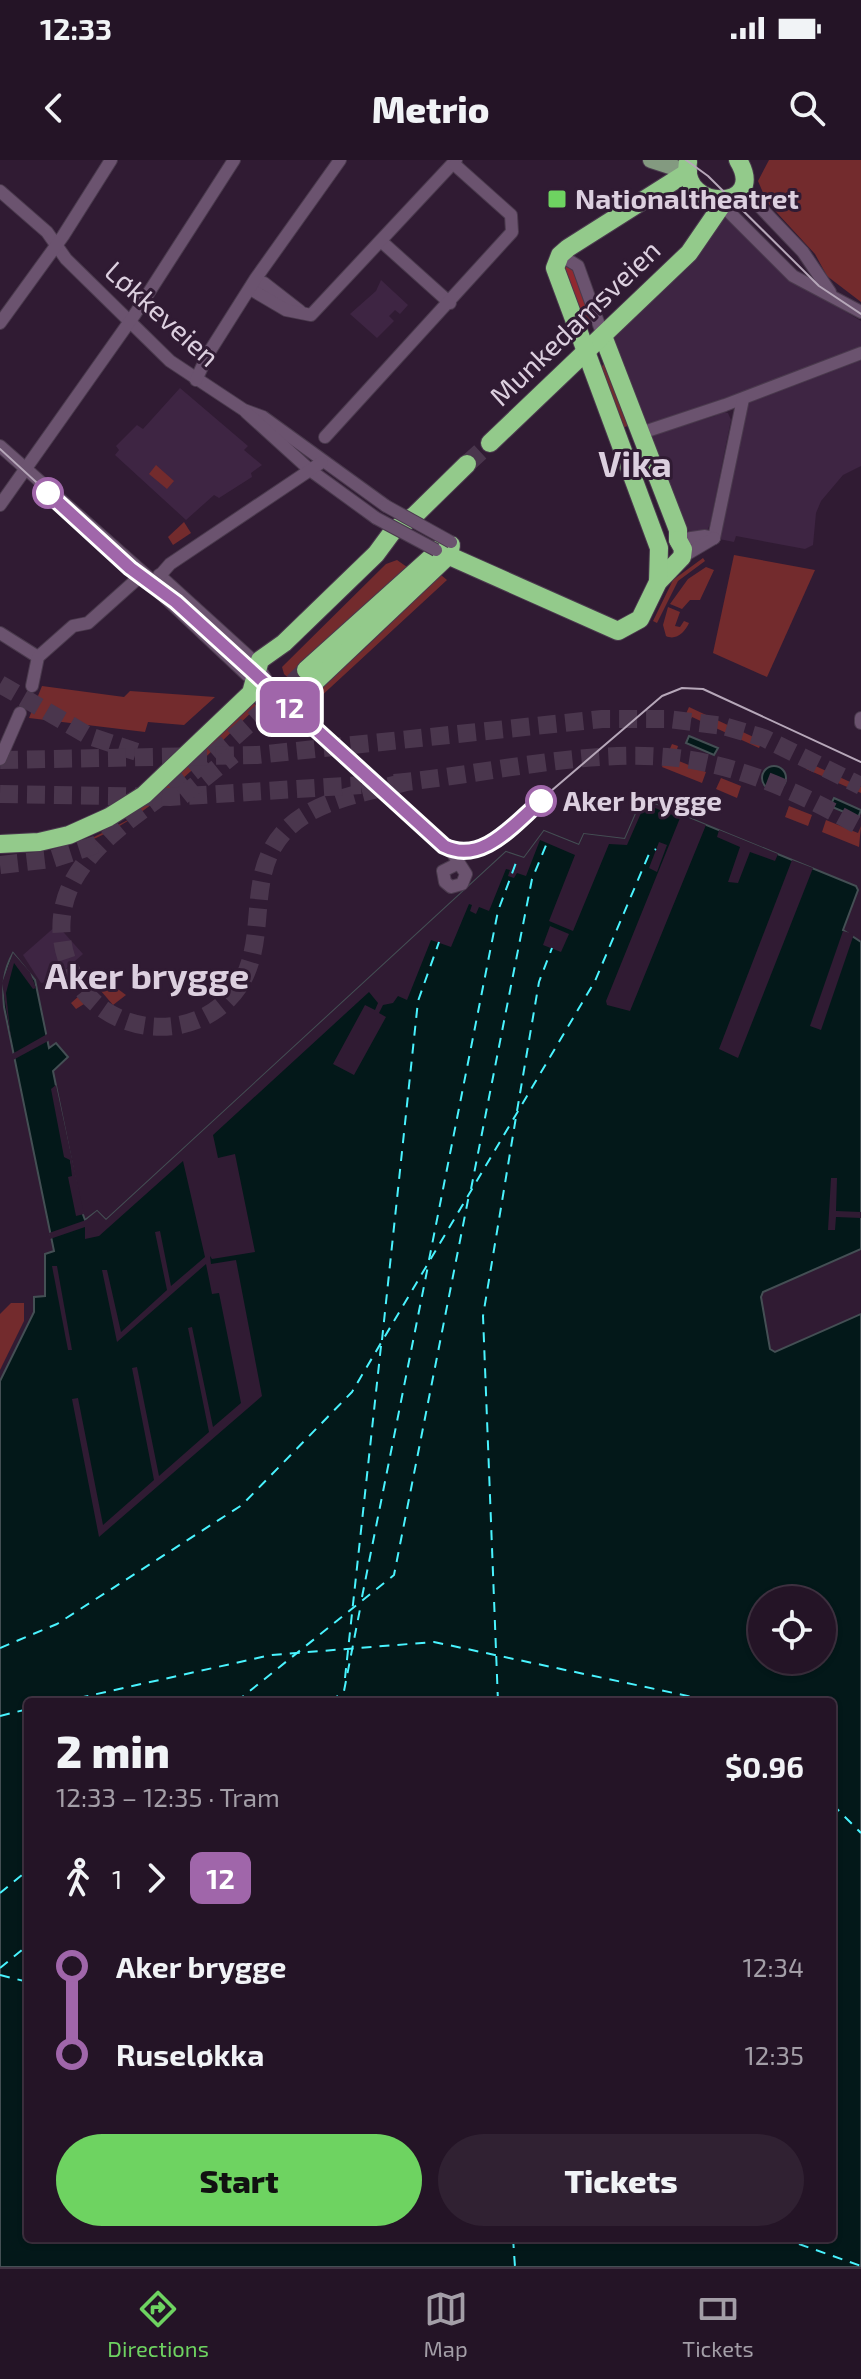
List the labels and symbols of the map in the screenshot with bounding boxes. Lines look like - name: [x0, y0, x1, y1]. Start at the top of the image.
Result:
- place label: Nationaltheatret: [575, 181, 799, 215]
- marker: Nationaltheatret: [546, 188, 568, 210]
- street label: Munkedamsveien: [482, 232, 667, 412]
- street label: Løkkeveien: [99, 253, 227, 373]
- district label: Vika: [598, 441, 672, 484]
- unlabelled marker: [33, 478, 63, 508]
- line badge: 12: [254, 681, 326, 733]
- place label: Aker brygge: [563, 783, 722, 817]
- marker: Aker brygge: [526, 786, 556, 816]
- district label: Aker brygge: [45, 953, 249, 997]

